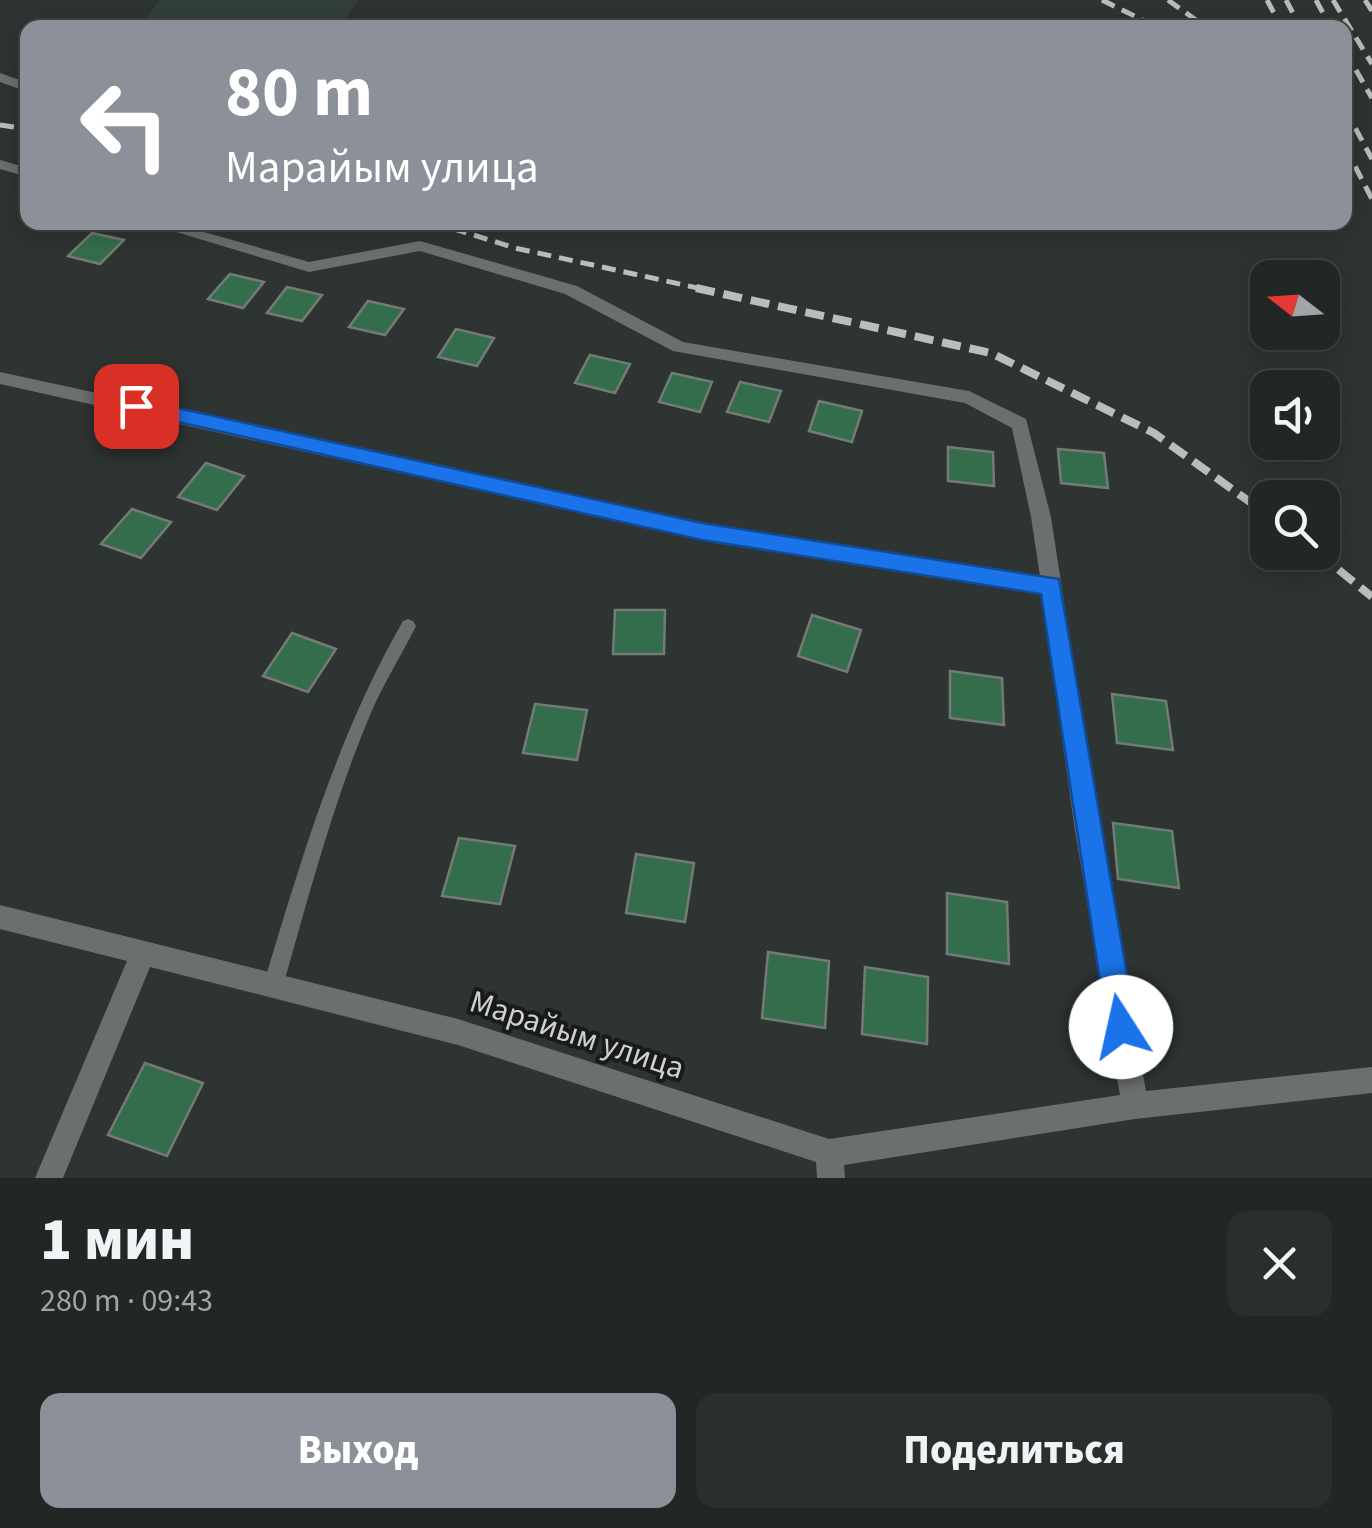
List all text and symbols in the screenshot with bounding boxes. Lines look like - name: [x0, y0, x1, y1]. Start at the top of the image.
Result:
- text: 80 m: [225, 43, 373, 143]
- icon: left: [60, 60, 190, 190]
- text: Марайым улица: [225, 136, 539, 200]
- north arrow: [1250, 260, 1340, 350]
- map controls: [1250, 260, 1340, 570]
- pin: [94, 364, 179, 449]
- button: sound: [1250, 370, 1340, 460]
- icon: arrive: [109, 379, 164, 434]
- button: search: [1250, 480, 1340, 570]
- position arrow: [1069, 975, 1173, 1079]
- street label: Марайым улица: [464, 979, 690, 1091]
- text: 1 мин: [40, 1198, 194, 1283]
- button: close: [1227, 1211, 1332, 1316]
- text: 280 m · 09:43: [40, 1278, 213, 1324]
- button: Выход: [40, 1393, 676, 1508]
- button: Поделиться: [696, 1393, 1332, 1508]

